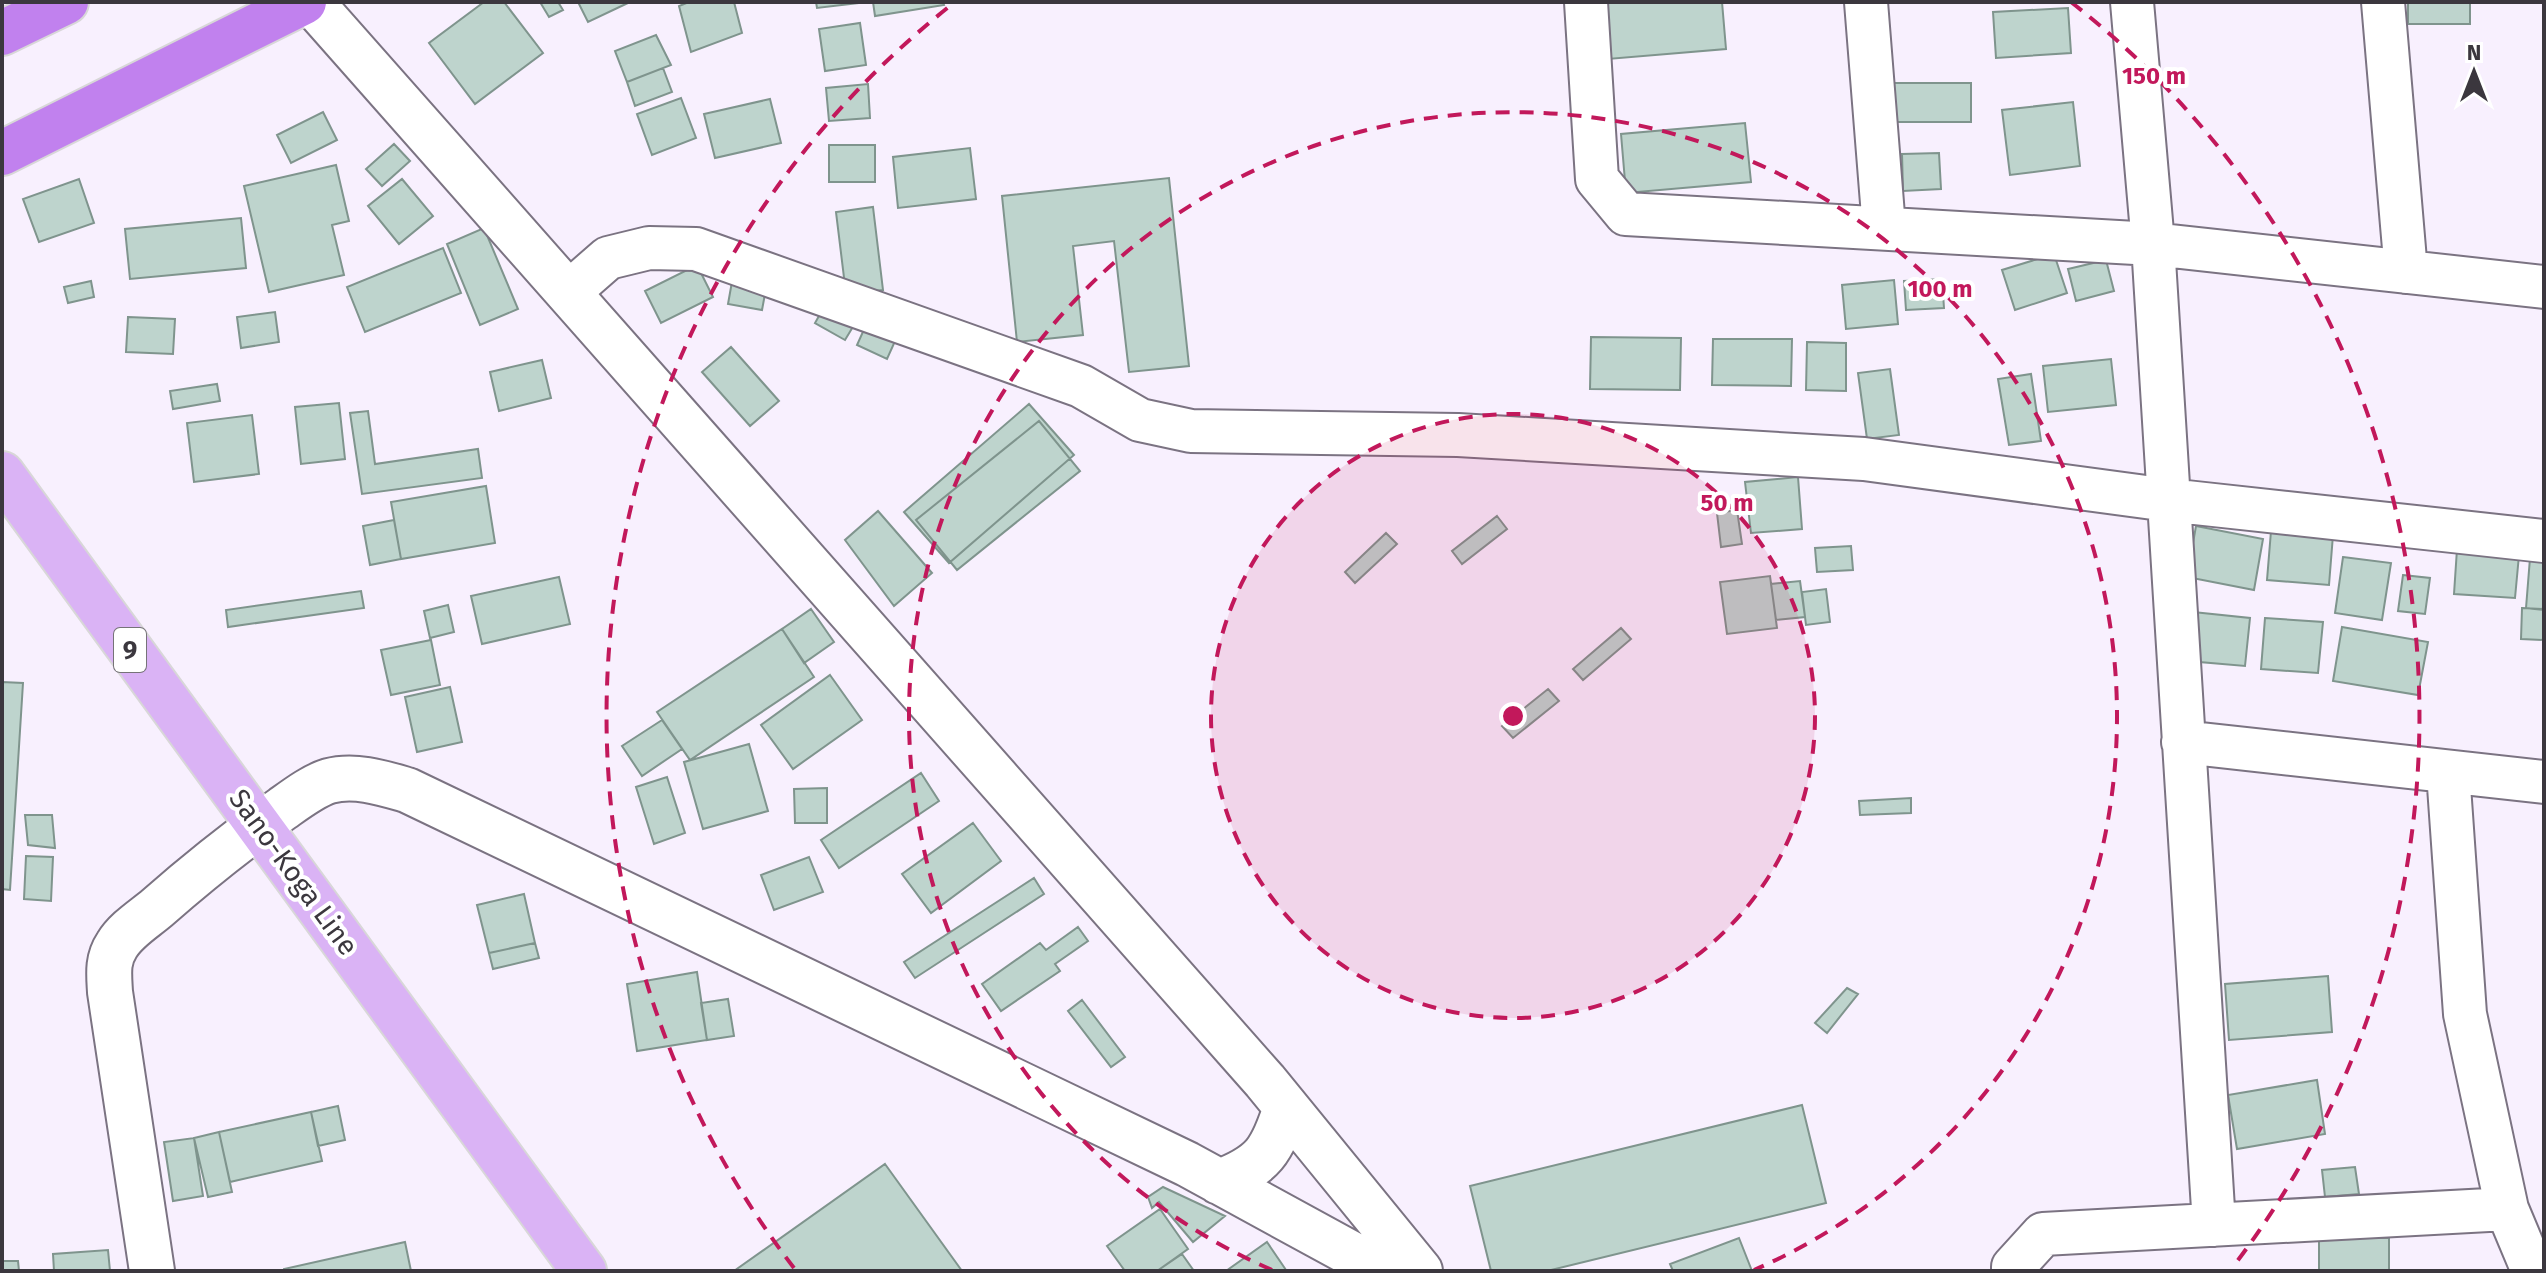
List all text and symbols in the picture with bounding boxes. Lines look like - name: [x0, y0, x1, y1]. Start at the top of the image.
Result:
- north arrow: [2434, 32, 2514, 112]
- text: N: [2467, 39, 2481, 66]
- text: 150 m: [2122, 62, 2186, 90]
- text: 100 m: [1907, 275, 1973, 303]
- text: 50 m: [1701, 489, 1753, 517]
- road number: 9: [114, 628, 146, 672]
- centre of rings: [1499, 702, 1527, 730]
- street label: Sano-Koga Line: [222, 783, 365, 962]

